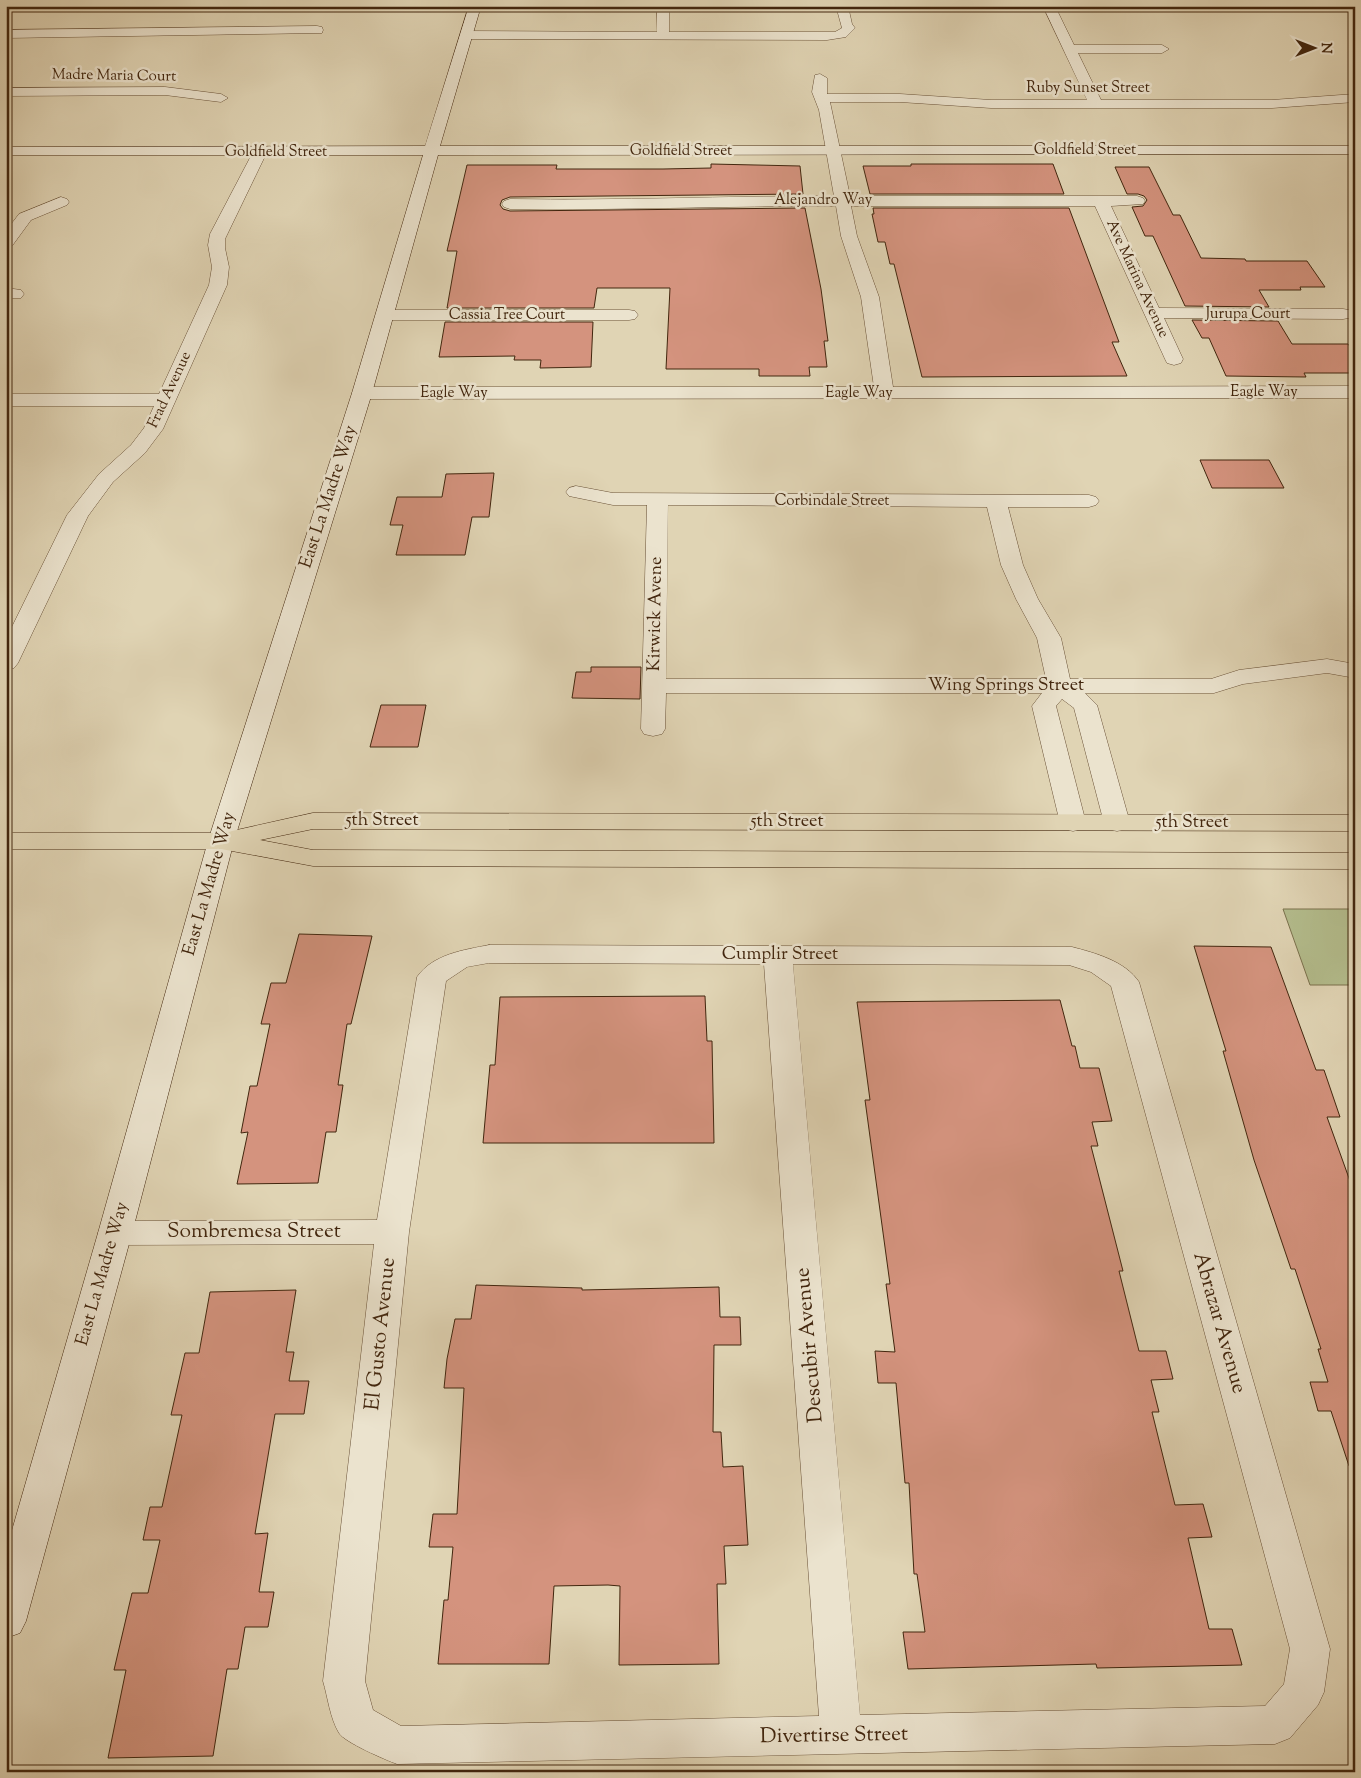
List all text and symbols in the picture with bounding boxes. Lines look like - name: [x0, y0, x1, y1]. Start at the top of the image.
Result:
- north arrow: [1288, 22, 1338, 72]
- text: N: [1315, 42, 1335, 54]
- street label: Madre Maria Court: [52, 64, 176, 88]
- street label: Ruby Sunset Street: [1026, 78, 1150, 99]
- street label: Goldfield Street: [1034, 140, 1136, 161]
- street label: Goldfield Street: [630, 141, 732, 162]
- street label: Goldfield Street: [225, 142, 327, 163]
- street label: Alejandro Way: [774, 190, 873, 211]
- street label: Ave Marina Avenue: [1100, 216, 1174, 342]
- street label: Jurupa Court: [1205, 304, 1290, 325]
- street label: Cassia Tree Court: [449, 305, 565, 326]
- street label: Frad Avenue: [143, 348, 197, 432]
- street label: Eagle Way: [1230, 382, 1298, 403]
- street label: Eagle Way: [420, 383, 488, 404]
- street label: Eagle Way: [825, 383, 893, 404]
- street label: East La Madre Way: [294, 422, 364, 572]
- street label: Corbindale Street: [775, 491, 889, 512]
- street label: Kirwick Avene: [642, 556, 670, 672]
- street label: Wing Springs Street: [928, 673, 1084, 699]
- street label: 5th Street: [344, 808, 419, 834]
- street label: East La Madre Way: [177, 809, 243, 959]
- street label: 5th Street: [749, 809, 824, 835]
- street label: 5th Street: [1154, 810, 1229, 836]
- street label: Cumplir Street: [722, 942, 838, 968]
- street label: East La Madre Way: [70, 1199, 136, 1349]
- street label: Sombremesa Street: [167, 1217, 341, 1247]
- street label: Abrazar Avenue: [1184, 1249, 1254, 1397]
- street label: El Gusto Avenue: [358, 1256, 404, 1412]
- street label: Descubir Avenue: [788, 1266, 832, 1424]
- street label: Divertirse Street: [760, 1720, 908, 1752]

